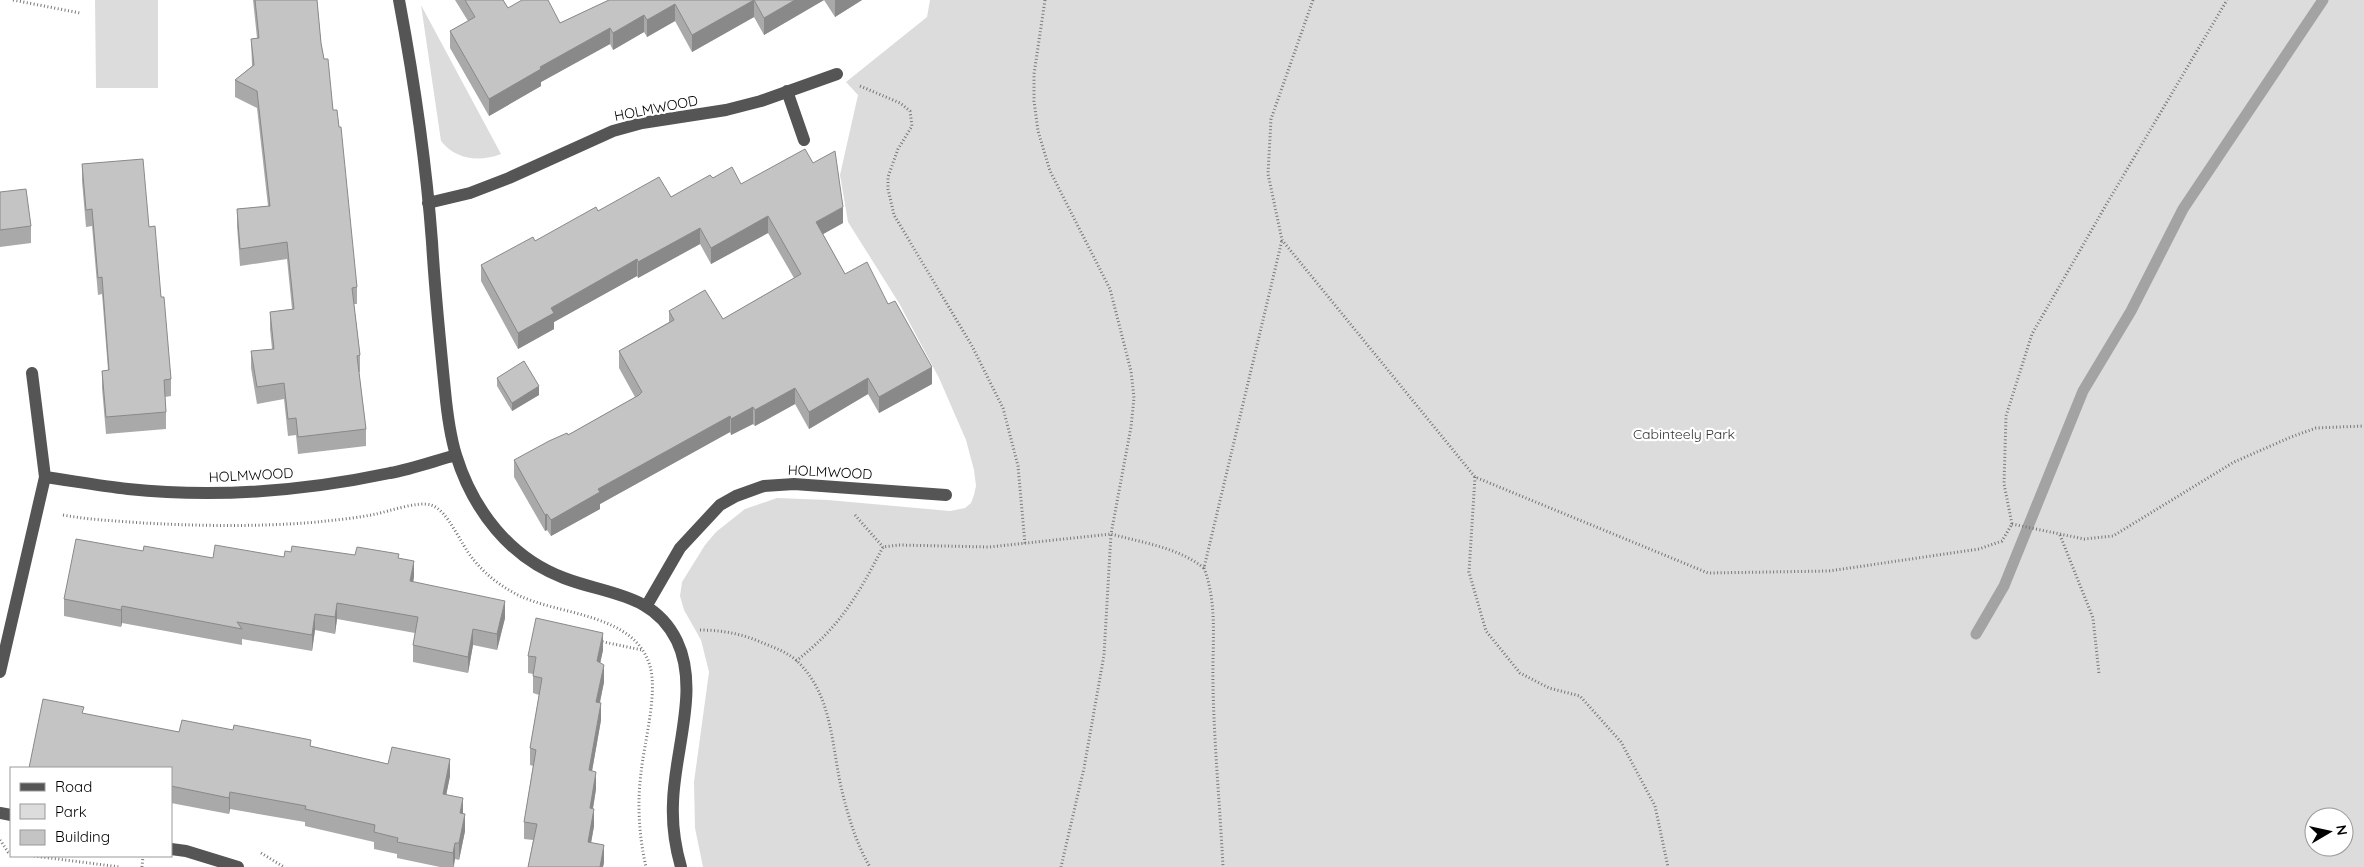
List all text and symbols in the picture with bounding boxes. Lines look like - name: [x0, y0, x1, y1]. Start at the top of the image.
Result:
- street label: HOLMWOOD: [613, 91, 699, 125]
- park label: Cabinteely Park: [1633, 425, 1735, 443]
- street label: HOLMWOOD: [787, 461, 873, 483]
- street label: HOLMWOOD: [208, 464, 294, 486]
- legend: [10, 767, 172, 857]
- text: Road: [55, 777, 92, 796]
- text: Park: [55, 802, 87, 821]
- north arrow: [2304, 807, 2354, 857]
- text: N: [2332, 823, 2352, 836]
- text: Building: [55, 827, 110, 846]

